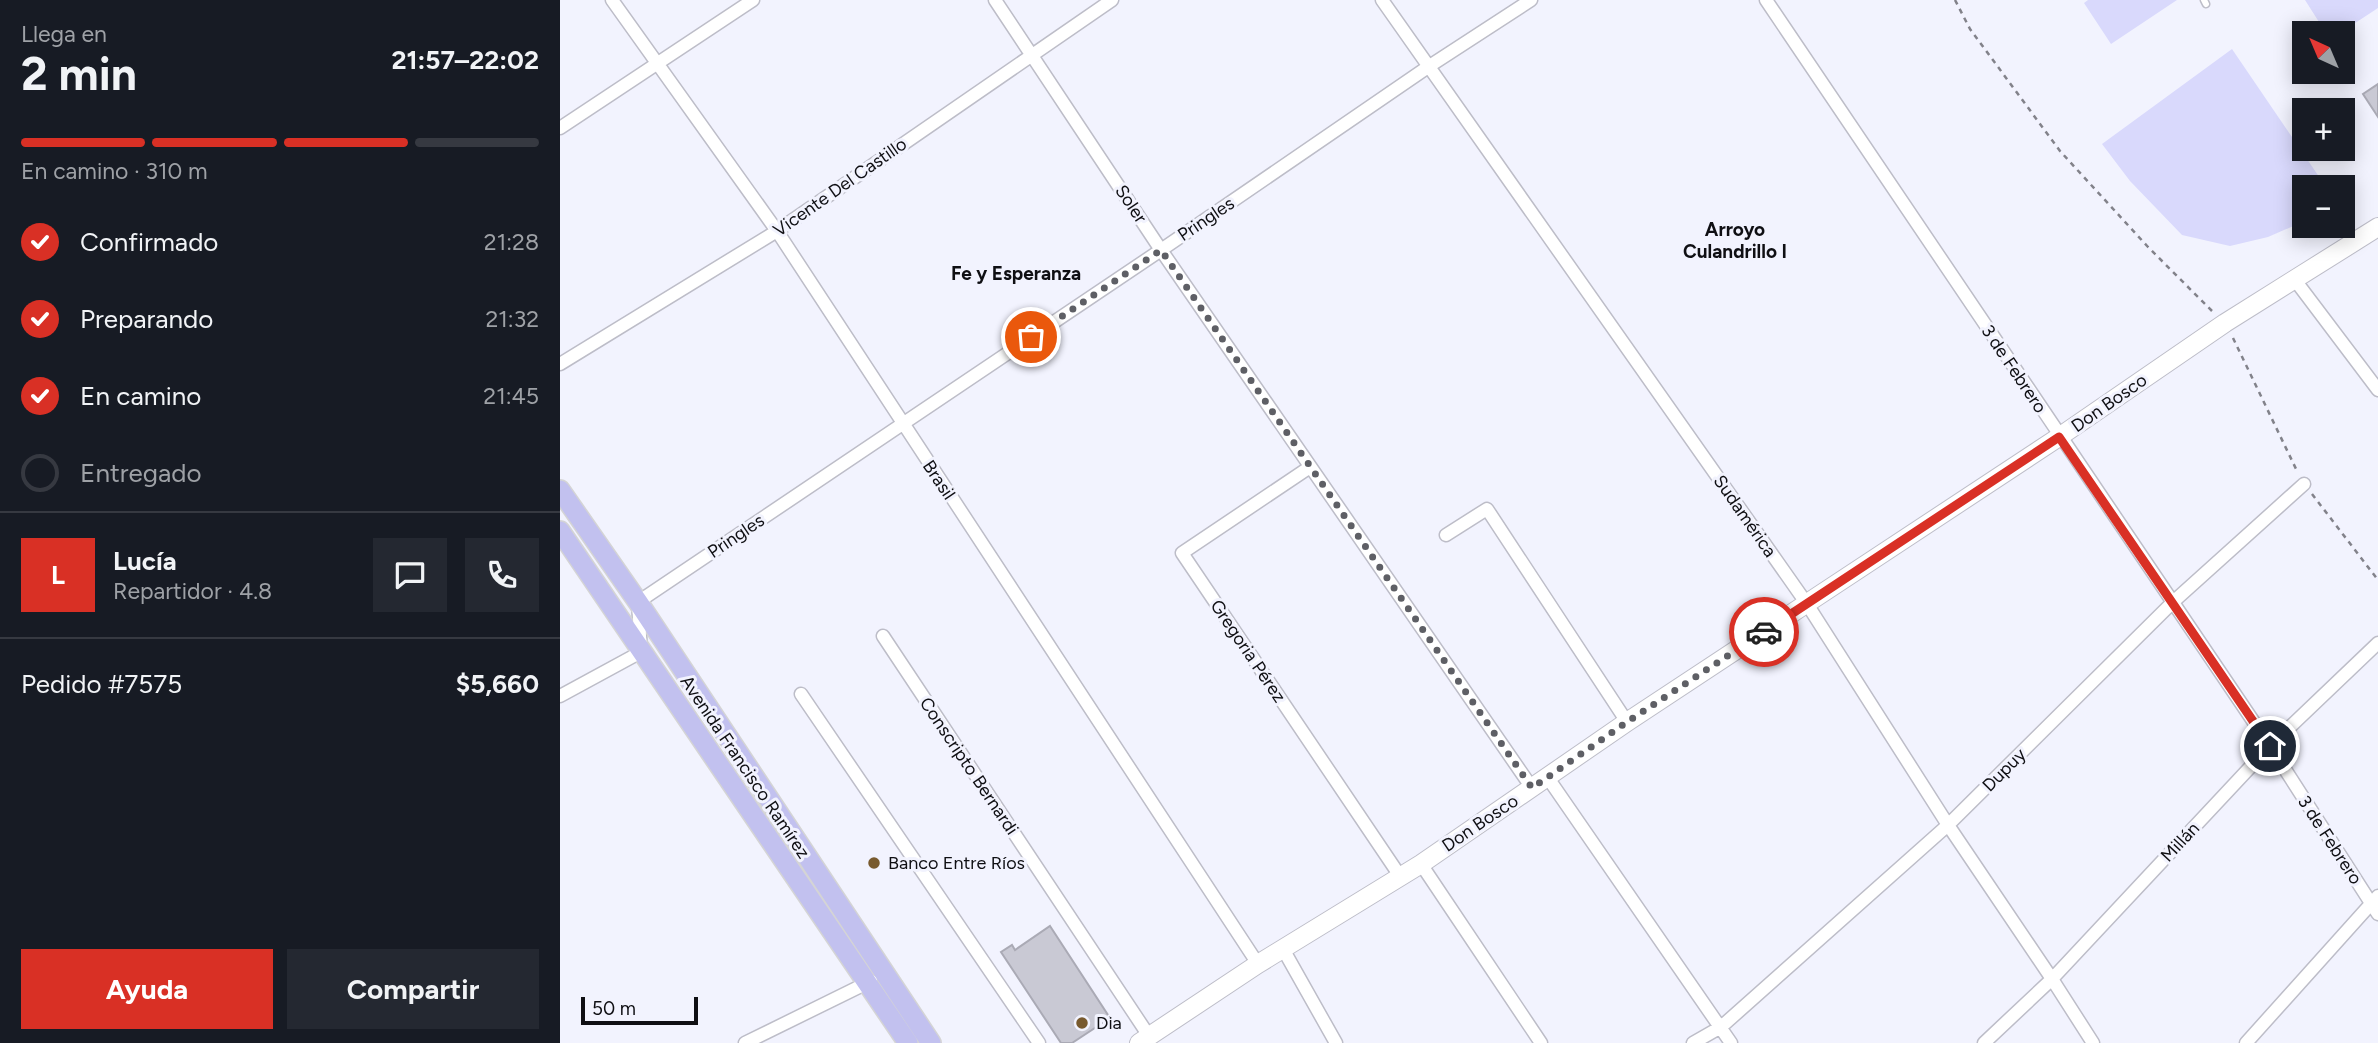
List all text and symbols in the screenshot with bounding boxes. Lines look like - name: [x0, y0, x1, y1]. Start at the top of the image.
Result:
- text: Llega en: [21, 20, 107, 48]
- north arrow: [2292, 21, 2356, 84]
- map controls: [2292, 21, 2355, 238]
- text: 21:57–22:02: [391, 44, 539, 76]
- text: 2 min: [21, 46, 137, 102]
- button: +: [2292, 98, 2355, 161]
- street label: Vicente Del Castillo: [769, 133, 911, 241]
- text: En camino · 310 m: [21, 157, 208, 185]
- button: −: [2292, 175, 2355, 238]
- street label: Soler: [1110, 181, 1152, 227]
- street label: Pringles: [1174, 192, 1238, 246]
- district label: Arroyo Culandrillo I: [1683, 218, 1787, 263]
- icon: check: [21, 223, 59, 261]
- text: Confirmado: [80, 226, 218, 258]
- text: 21:28: [484, 228, 539, 256]
- district label: Fe y Esperanza: [951, 262, 1081, 285]
- icon: check: [21, 300, 59, 338]
- text: Preparando: [80, 303, 213, 335]
- text: 21:32: [485, 305, 539, 333]
- pin: [1001, 307, 1061, 367]
- icon: bag: [1012, 318, 1050, 356]
- street label: 3 de Febrero: [1976, 321, 2052, 417]
- street label: Don Bosco: [2067, 369, 2151, 437]
- icon: check: [21, 377, 59, 415]
- text: En camino: [80, 380, 201, 412]
- text: 21:45: [483, 382, 539, 410]
- street label: Brasil: [918, 456, 960, 504]
- text: Entregado: [80, 457, 202, 489]
- street label: Sudamérica: [1709, 471, 1781, 561]
- street label: Pringles: [704, 509, 768, 563]
- button: chat: [373, 538, 447, 612]
- button: phone: [465, 538, 539, 612]
- text: Lucía: [113, 545, 177, 577]
- text: L: [51, 559, 65, 591]
- text: Repartidor · 4.8: [113, 577, 272, 605]
- street label: Gregoria Pérez: [1206, 595, 1291, 707]
- courier: [1729, 597, 1799, 667]
- icon: car: [1745, 613, 1783, 651]
- text: Pedido #7575: [21, 668, 182, 700]
- text: $5,660: [456, 668, 539, 700]
- street label: Avenida Francisco Ramírez: [676, 671, 815, 863]
- street label: Conscripto Bernardi: [915, 693, 1023, 839]
- pin: [2240, 716, 2300, 776]
- icon: home: [2251, 727, 2289, 765]
- street label: Dupuy: [1978, 743, 2031, 796]
- street label: Don Bosco: [1438, 789, 1522, 857]
- street label: 3 de Febrero: [2293, 791, 2367, 889]
- street label: Millán: [2156, 817, 2204, 867]
- place label: Banco Entre Ríos: [888, 852, 1025, 874]
- marker: Banco Entre Ríos: [866, 855, 882, 871]
- button: Ayuda: [21, 949, 273, 1029]
- button: Compartir: [287, 949, 539, 1029]
- scale bar: [581, 994, 698, 1026]
- text: 50 m: [592, 997, 636, 1020]
- place label: Dia: [1096, 1012, 1122, 1034]
- marker: Dia: [1074, 1015, 1090, 1031]

